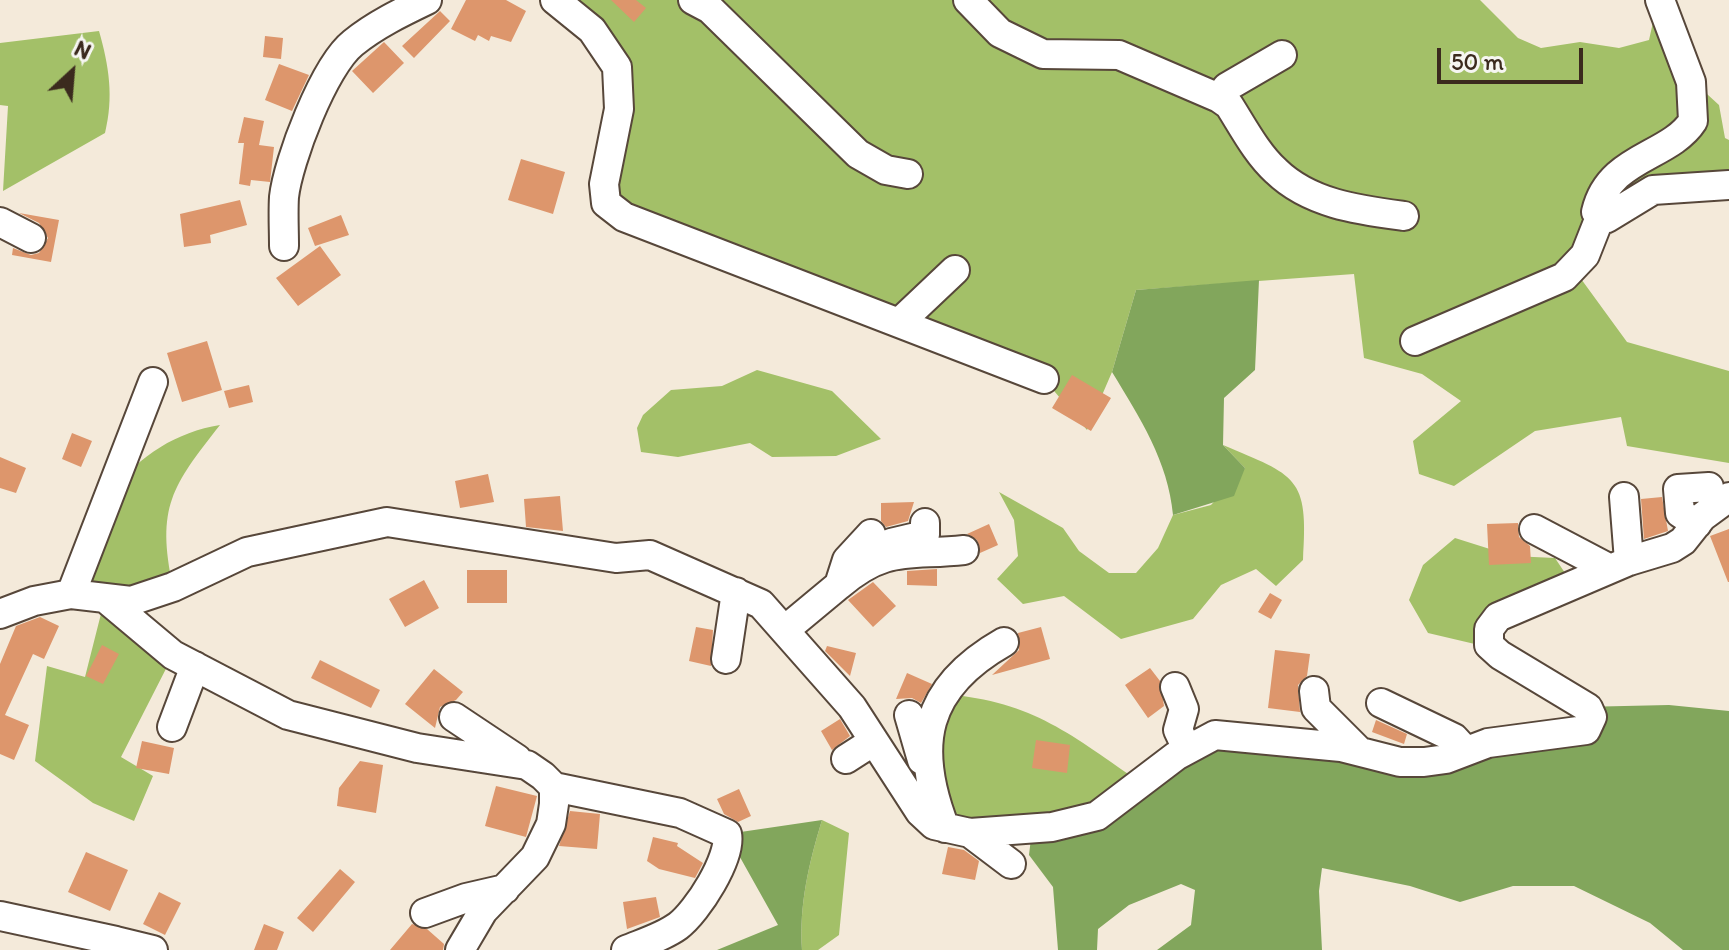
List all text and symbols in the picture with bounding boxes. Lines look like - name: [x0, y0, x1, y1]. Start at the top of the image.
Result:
- north arrow: [32, 32, 112, 112]
- scale bar: [1441, 32, 1587, 82]
- text: N: [70, 35, 95, 65]
- text: 50 m: [1451, 47, 1504, 76]

